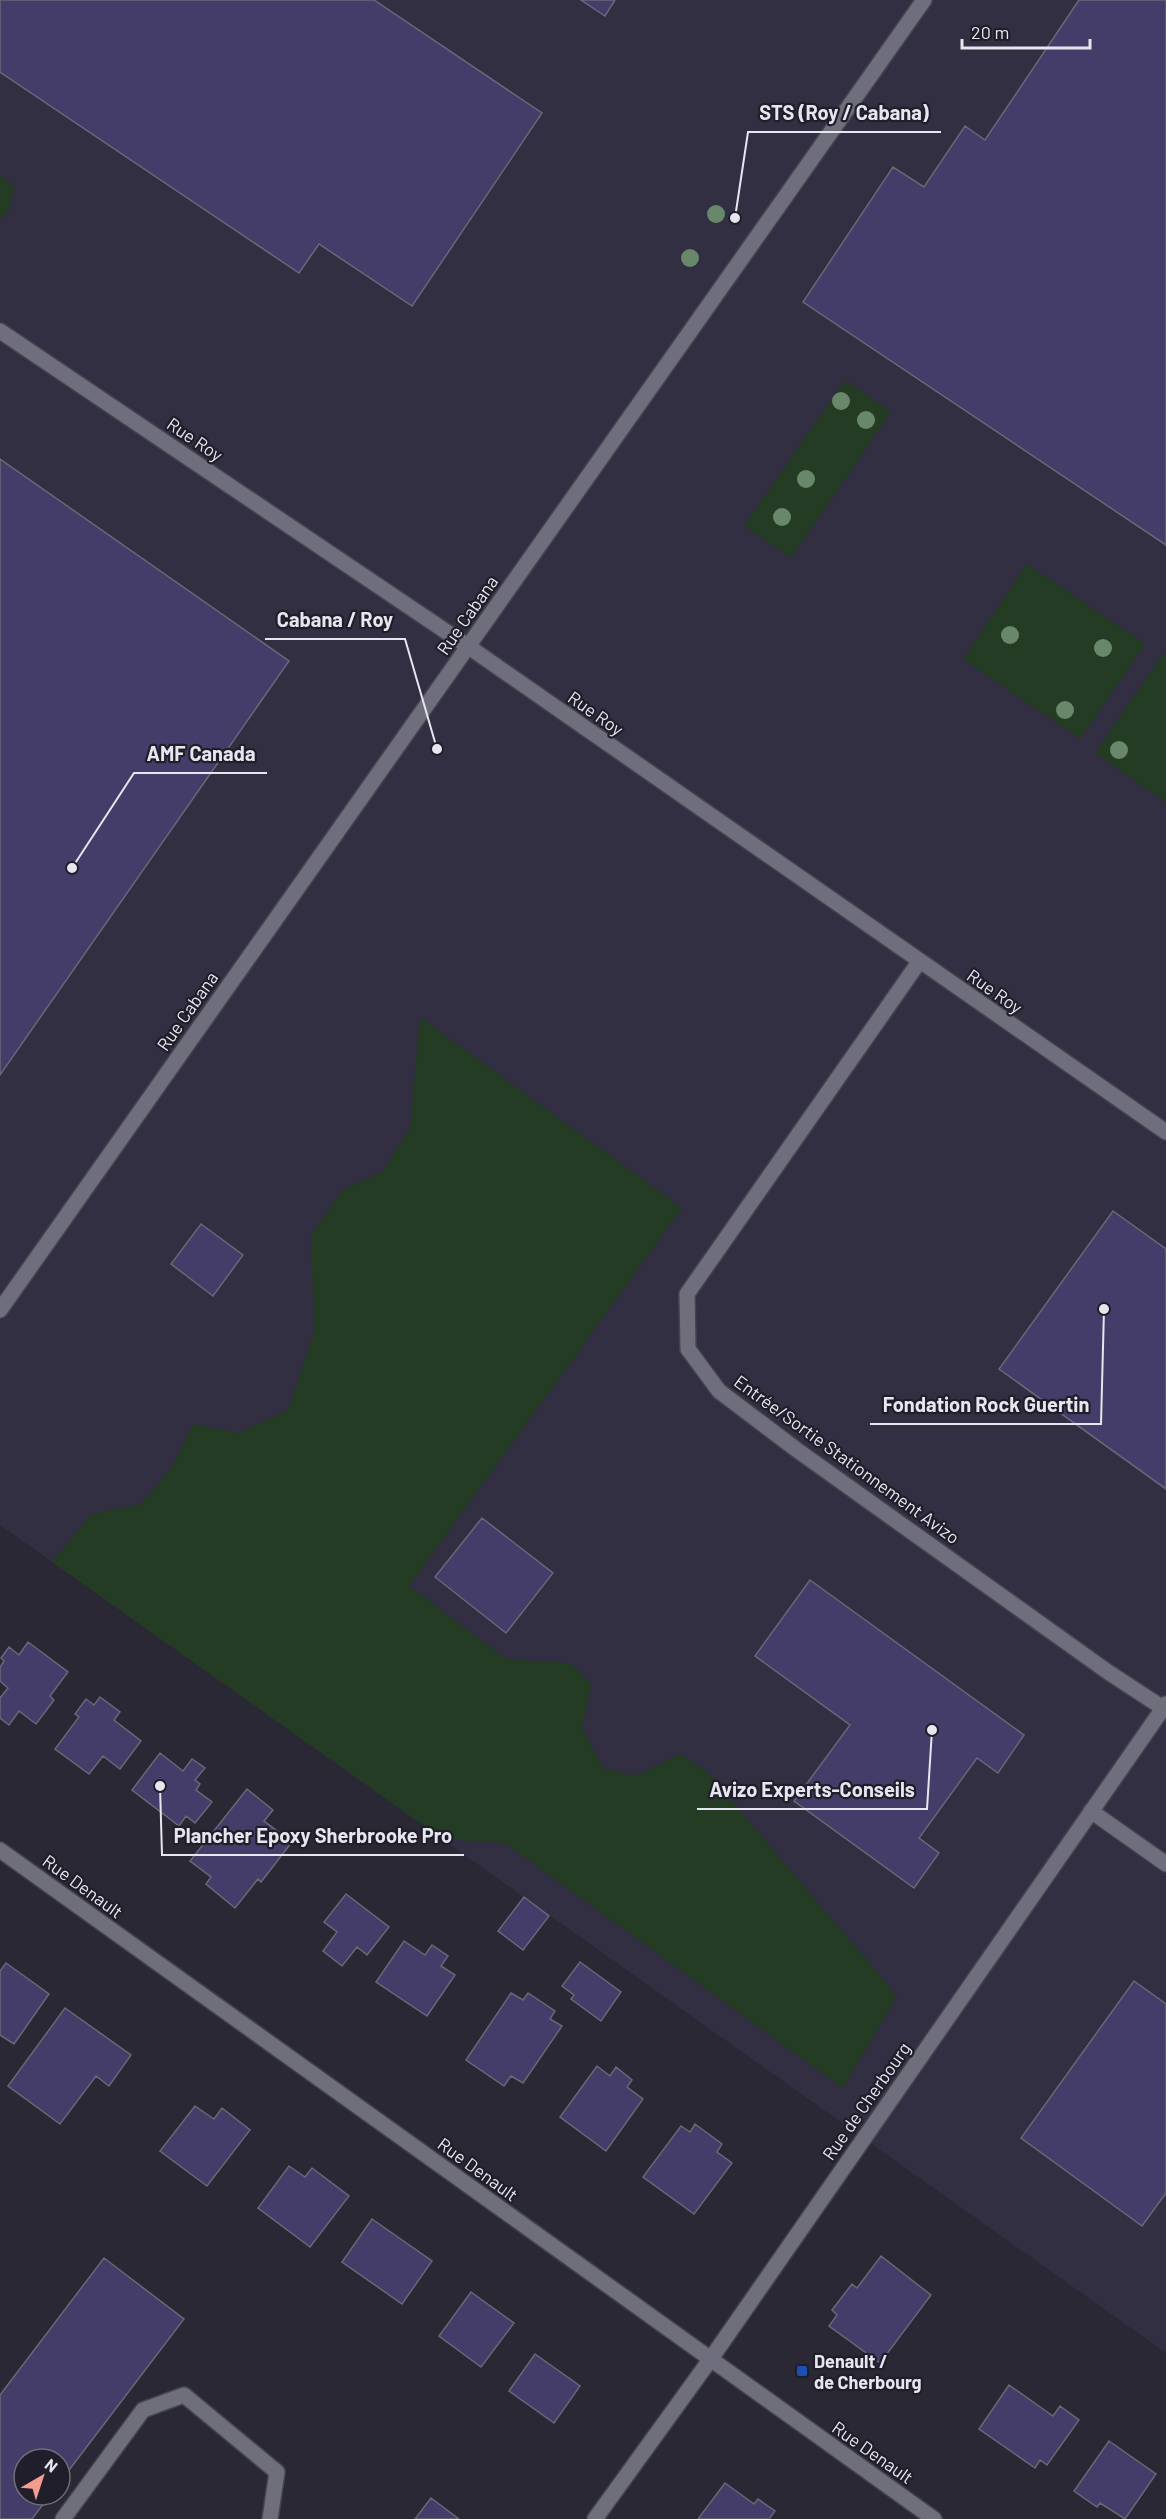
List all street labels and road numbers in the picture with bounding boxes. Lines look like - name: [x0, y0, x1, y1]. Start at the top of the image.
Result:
- street label: Rue Roy: [163, 412, 227, 466]
- street label: Rue Cabana: [432, 571, 502, 659]
- street label: Rue Roy: [564, 686, 628, 740]
- street label: Rue Roy: [963, 964, 1027, 1018]
- street label: Rue Cabana: [152, 967, 222, 1055]
- street label: Entrée/Sortie Stationnement Avizo: [730, 1370, 964, 1548]
- street label: Rue Denault: [39, 1850, 127, 1922]
- street label: Rue de Cherbourg: [817, 2038, 915, 2164]
- street label: Rue Denault: [434, 2133, 522, 2205]
- street label: Rue Denault: [828, 2416, 918, 2488]

